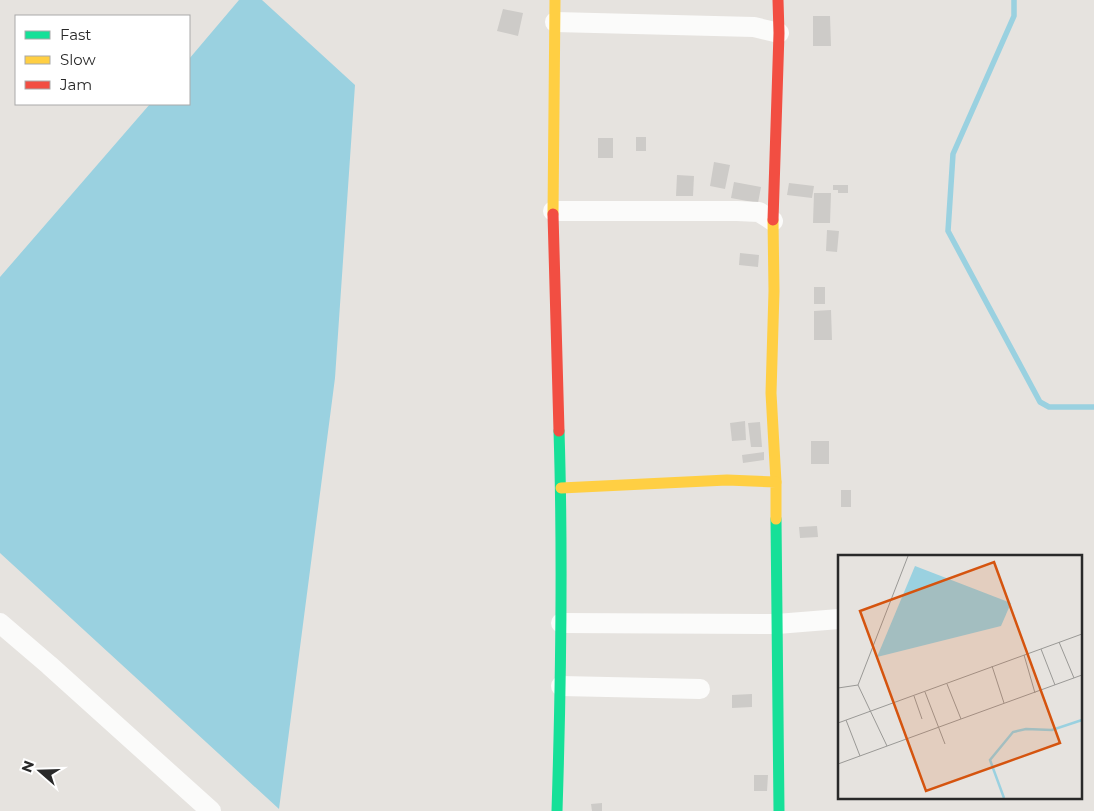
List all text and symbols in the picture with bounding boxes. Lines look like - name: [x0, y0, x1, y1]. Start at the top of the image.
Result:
- legend: [15, 15, 190, 105]
- text: Fast: [60, 25, 91, 44]
- text: Slow: [60, 50, 96, 69]
- text: Jam: [59, 75, 92, 94]
- inset map: [838, 555, 1082, 798]
- north arrow: [15, 746, 65, 796]
- text: N: [17, 758, 38, 775]

